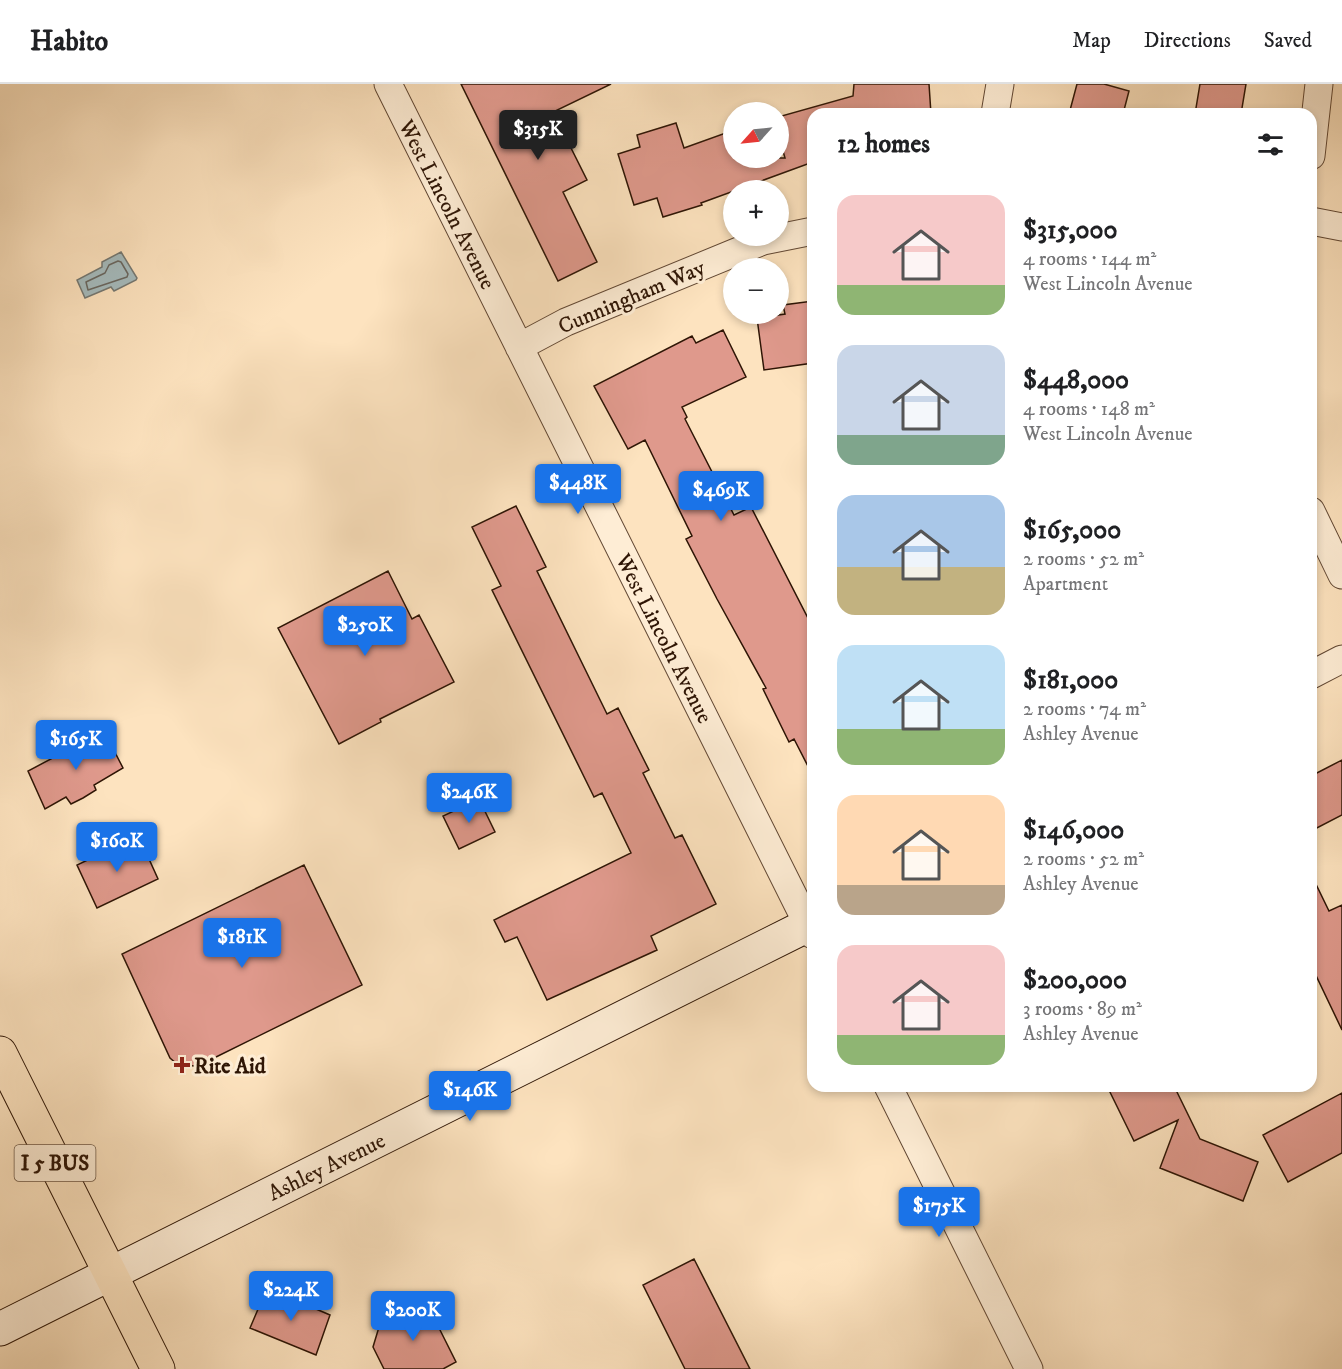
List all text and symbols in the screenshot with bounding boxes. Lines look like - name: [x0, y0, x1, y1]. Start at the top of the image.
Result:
- text: Habito: [30, 24, 108, 59]
- text: Map: [1072, 28, 1111, 54]
- text: Directions: [1144, 28, 1231, 54]
- text: Saved: [1264, 28, 1312, 54]
- north arrow: [723, 102, 789, 168]
- map controls: [723, 102, 789, 324]
- pin: $315K: [496, 110, 580, 161]
- street label: West Lincoln Avenue: [392, 115, 501, 294]
- text: $315K: [513, 117, 563, 142]
- text: 12 homes: [837, 128, 930, 161]
- icon: filters: [1254, 128, 1287, 161]
- button: +: [723, 180, 789, 246]
- text: $315,000: [1023, 214, 1117, 247]
- icon: home: [885, 219, 957, 291]
- text: 4 rooms · 144 m²: [1023, 247, 1156, 272]
- street label: Cunningham Way: [554, 254, 710, 340]
- button: −: [723, 258, 789, 324]
- text: West Lincoln Avenue: [1023, 272, 1193, 297]
- text: $448,000: [1023, 364, 1129, 397]
- icon: home: [885, 369, 957, 441]
- text: 4 rooms · 148 m²: [1023, 397, 1155, 422]
- text: West Lincoln Avenue: [1023, 422, 1193, 447]
- pin: $448K: [536, 464, 620, 515]
- text: $448K: [549, 471, 607, 496]
- pin: $469K: [679, 471, 763, 522]
- text: $469K: [693, 478, 749, 503]
- text: $165,000: [1023, 514, 1121, 547]
- icon: home: [885, 519, 957, 591]
- text: 2 rooms · 52 m²: [1023, 547, 1144, 572]
- street label: West Lincoln Avenue: [609, 549, 718, 728]
- text: Apartment: [1023, 572, 1108, 597]
- pin: $250K: [323, 606, 407, 657]
- text: $250K: [337, 613, 393, 638]
- text: $181,000: [1023, 664, 1118, 697]
- icon: home: [885, 669, 957, 741]
- text: 2 rooms · 74 m²: [1023, 697, 1146, 722]
- pin: $165K: [34, 720, 118, 771]
- text: Ashley Avenue: [1023, 722, 1139, 747]
- text: $165K: [50, 727, 102, 752]
- pin: $246K: [427, 773, 511, 824]
- text: $246K: [441, 780, 497, 805]
- text: $146,000: [1023, 814, 1124, 847]
- icon: home: [885, 819, 957, 891]
- pin: $160K: [75, 822, 159, 873]
- text: $160K: [90, 829, 144, 854]
- text: 2 rooms · 52 m²: [1023, 847, 1144, 872]
- text: Ashley Avenue: [1023, 872, 1139, 897]
- pin: $181K: [200, 918, 284, 969]
- text: $181K: [217, 925, 267, 950]
- text: $200,000: [1023, 964, 1127, 997]
- icon: home: [885, 969, 957, 1041]
- text: 3 rooms · 89 m²: [1023, 997, 1142, 1022]
- text: Ashley Avenue: [1023, 1022, 1139, 1047]
- place label: Rite Aid: [194, 1053, 267, 1080]
- marker: Rite Aid: [175, 1058, 189, 1072]
- pin: $146K: [428, 1071, 512, 1122]
- text: $146K: [443, 1078, 497, 1103]
- street label: Ashley Avenue: [264, 1127, 390, 1207]
- road number: I 5 BUS: [14, 1145, 96, 1181]
- pin: $175K: [897, 1187, 981, 1238]
- text: $175K: [913, 1194, 965, 1219]
- pin: $224K: [249, 1271, 333, 1322]
- text: $224K: [263, 1278, 319, 1303]
- pin: $200K: [371, 1291, 455, 1342]
- text: $200K: [385, 1298, 441, 1323]

